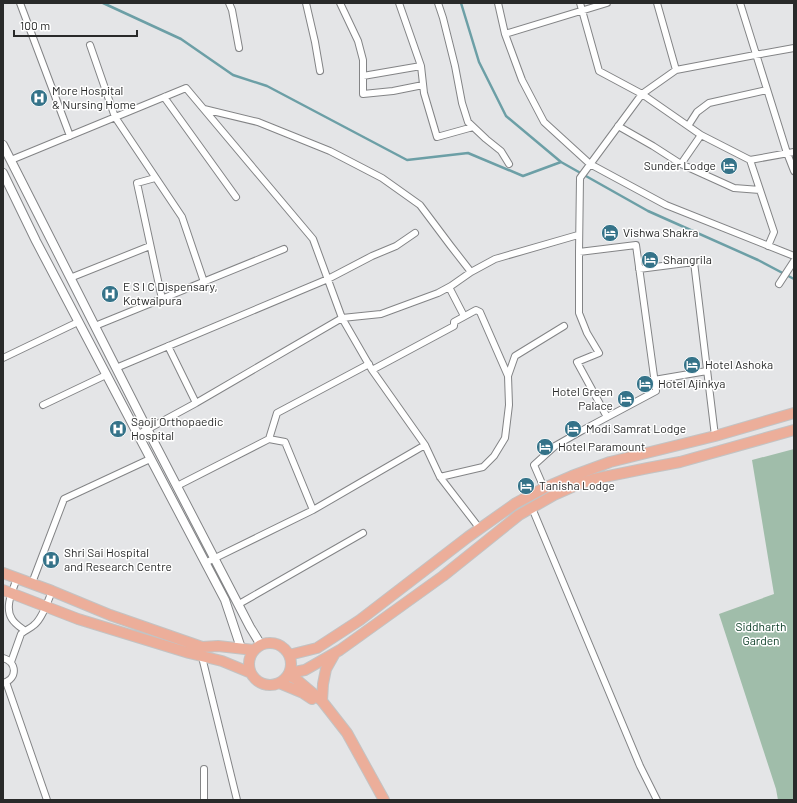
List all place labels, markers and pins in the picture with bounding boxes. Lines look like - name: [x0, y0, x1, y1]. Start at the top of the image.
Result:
- place label: More Hospital & Nursing Home: [52, 83, 136, 111]
- hospital icon: More Hospital & Nursing Home: [29, 88, 49, 108]
- hotel icon: Sunder Lodge: [719, 156, 739, 176]
- place label: Sunder Lodge: [644, 158, 716, 172]
- hotel icon: Vishwa Shakra: [600, 223, 620, 243]
- place label: Vishwa Shakra: [623, 225, 698, 239]
- hotel icon: Shangrila: [640, 250, 660, 270]
- place label: Shangrila: [663, 252, 712, 266]
- place label: E S I C Dispensary, Kotwalpura: [123, 279, 218, 307]
- hospital icon: E S I C Dispensary, Kotwalpura: [100, 284, 120, 304]
- hotel icon: Hotel Ashoka: [682, 355, 702, 375]
- place label: Hotel Ashoka: [705, 357, 773, 371]
- hotel icon: Hotel Ajinkya: [635, 374, 655, 394]
- place label: Hotel Ajinkya: [658, 376, 725, 390]
- place label: Hotel Green Palace: [552, 384, 613, 412]
- hotel icon: Hotel Green Palace: [616, 389, 636, 409]
- place label: Saoji Orthopaedic Hospital: [131, 414, 223, 442]
- hospital icon: Saoji Orthopaedic Hospital: [108, 419, 128, 439]
- hotel icon: Modi Samrat Lodge: [563, 419, 583, 439]
- place label: Modi Samrat Lodge: [586, 421, 686, 435]
- hotel icon: Hotel Paramount: [535, 437, 555, 457]
- place label: Hotel Paramount: [558, 439, 645, 453]
- hotel icon: Tanisha Lodge: [516, 476, 536, 496]
- place label: Tanisha Lodge: [539, 478, 615, 492]
- place label: Shri Sai Hospital and Research Centre: [64, 545, 172, 573]
- hospital icon: Shri Sai Hospital and Research Centre: [41, 550, 61, 570]

